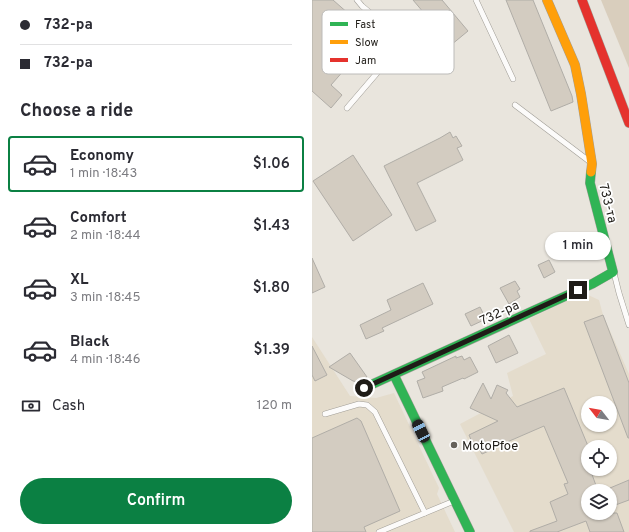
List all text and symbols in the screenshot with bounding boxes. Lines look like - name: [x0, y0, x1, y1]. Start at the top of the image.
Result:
- legend: [322, 10, 454, 74]
- text: 732-ра: [44, 16, 93, 35]
- text: Fast: [355, 18, 375, 32]
- text: Slow: [355, 36, 378, 50]
- text: 732-ра: [44, 54, 93, 73]
- text: Jam: [355, 54, 376, 68]
- text: Choose a ride: [20, 100, 133, 123]
- icon: car: [22, 146, 58, 182]
- text: Economy: [70, 147, 134, 166]
- text: $1.06: [253, 155, 290, 174]
- text: 1 min · 18:43: [70, 166, 137, 182]
- street label: 733-та: [594, 182, 620, 225]
- icon: car: [22, 208, 58, 244]
- text: Comfort: [70, 209, 127, 228]
- text: $1.43: [253, 217, 290, 236]
- text: 2 min · 18:44: [70, 228, 141, 244]
- callout: 1 min: [545, 232, 611, 260]
- text: 1 min: [563, 238, 593, 254]
- icon: car: [22, 270, 58, 306]
- text: XL: [70, 271, 88, 290]
- text: $1.80: [253, 279, 290, 298]
- route end: [569, 281, 587, 299]
- text: 3 min · 18:45: [70, 290, 141, 306]
- street label: 732-ра: [478, 298, 522, 330]
- icon: car: [22, 332, 58, 368]
- text: Black: [70, 333, 110, 352]
- text: $1.39: [254, 341, 290, 360]
- text: 4 min · 18:46: [70, 352, 140, 368]
- route start: [355, 379, 373, 397]
- icon: cash: [20, 395, 42, 417]
- north arrow: [581, 396, 617, 432]
- map controls: [581, 396, 617, 520]
- text: Cash: [52, 397, 85, 416]
- text: 120 m: [257, 398, 292, 414]
- car: [410, 418, 432, 444]
- place label: MotoPfoe: [462, 439, 518, 455]
- marker: MotoPfoe: [449, 440, 459, 450]
- button: locate: [581, 440, 617, 476]
- button: Confirm: [20, 478, 292, 524]
- button: layers: [581, 484, 617, 520]

